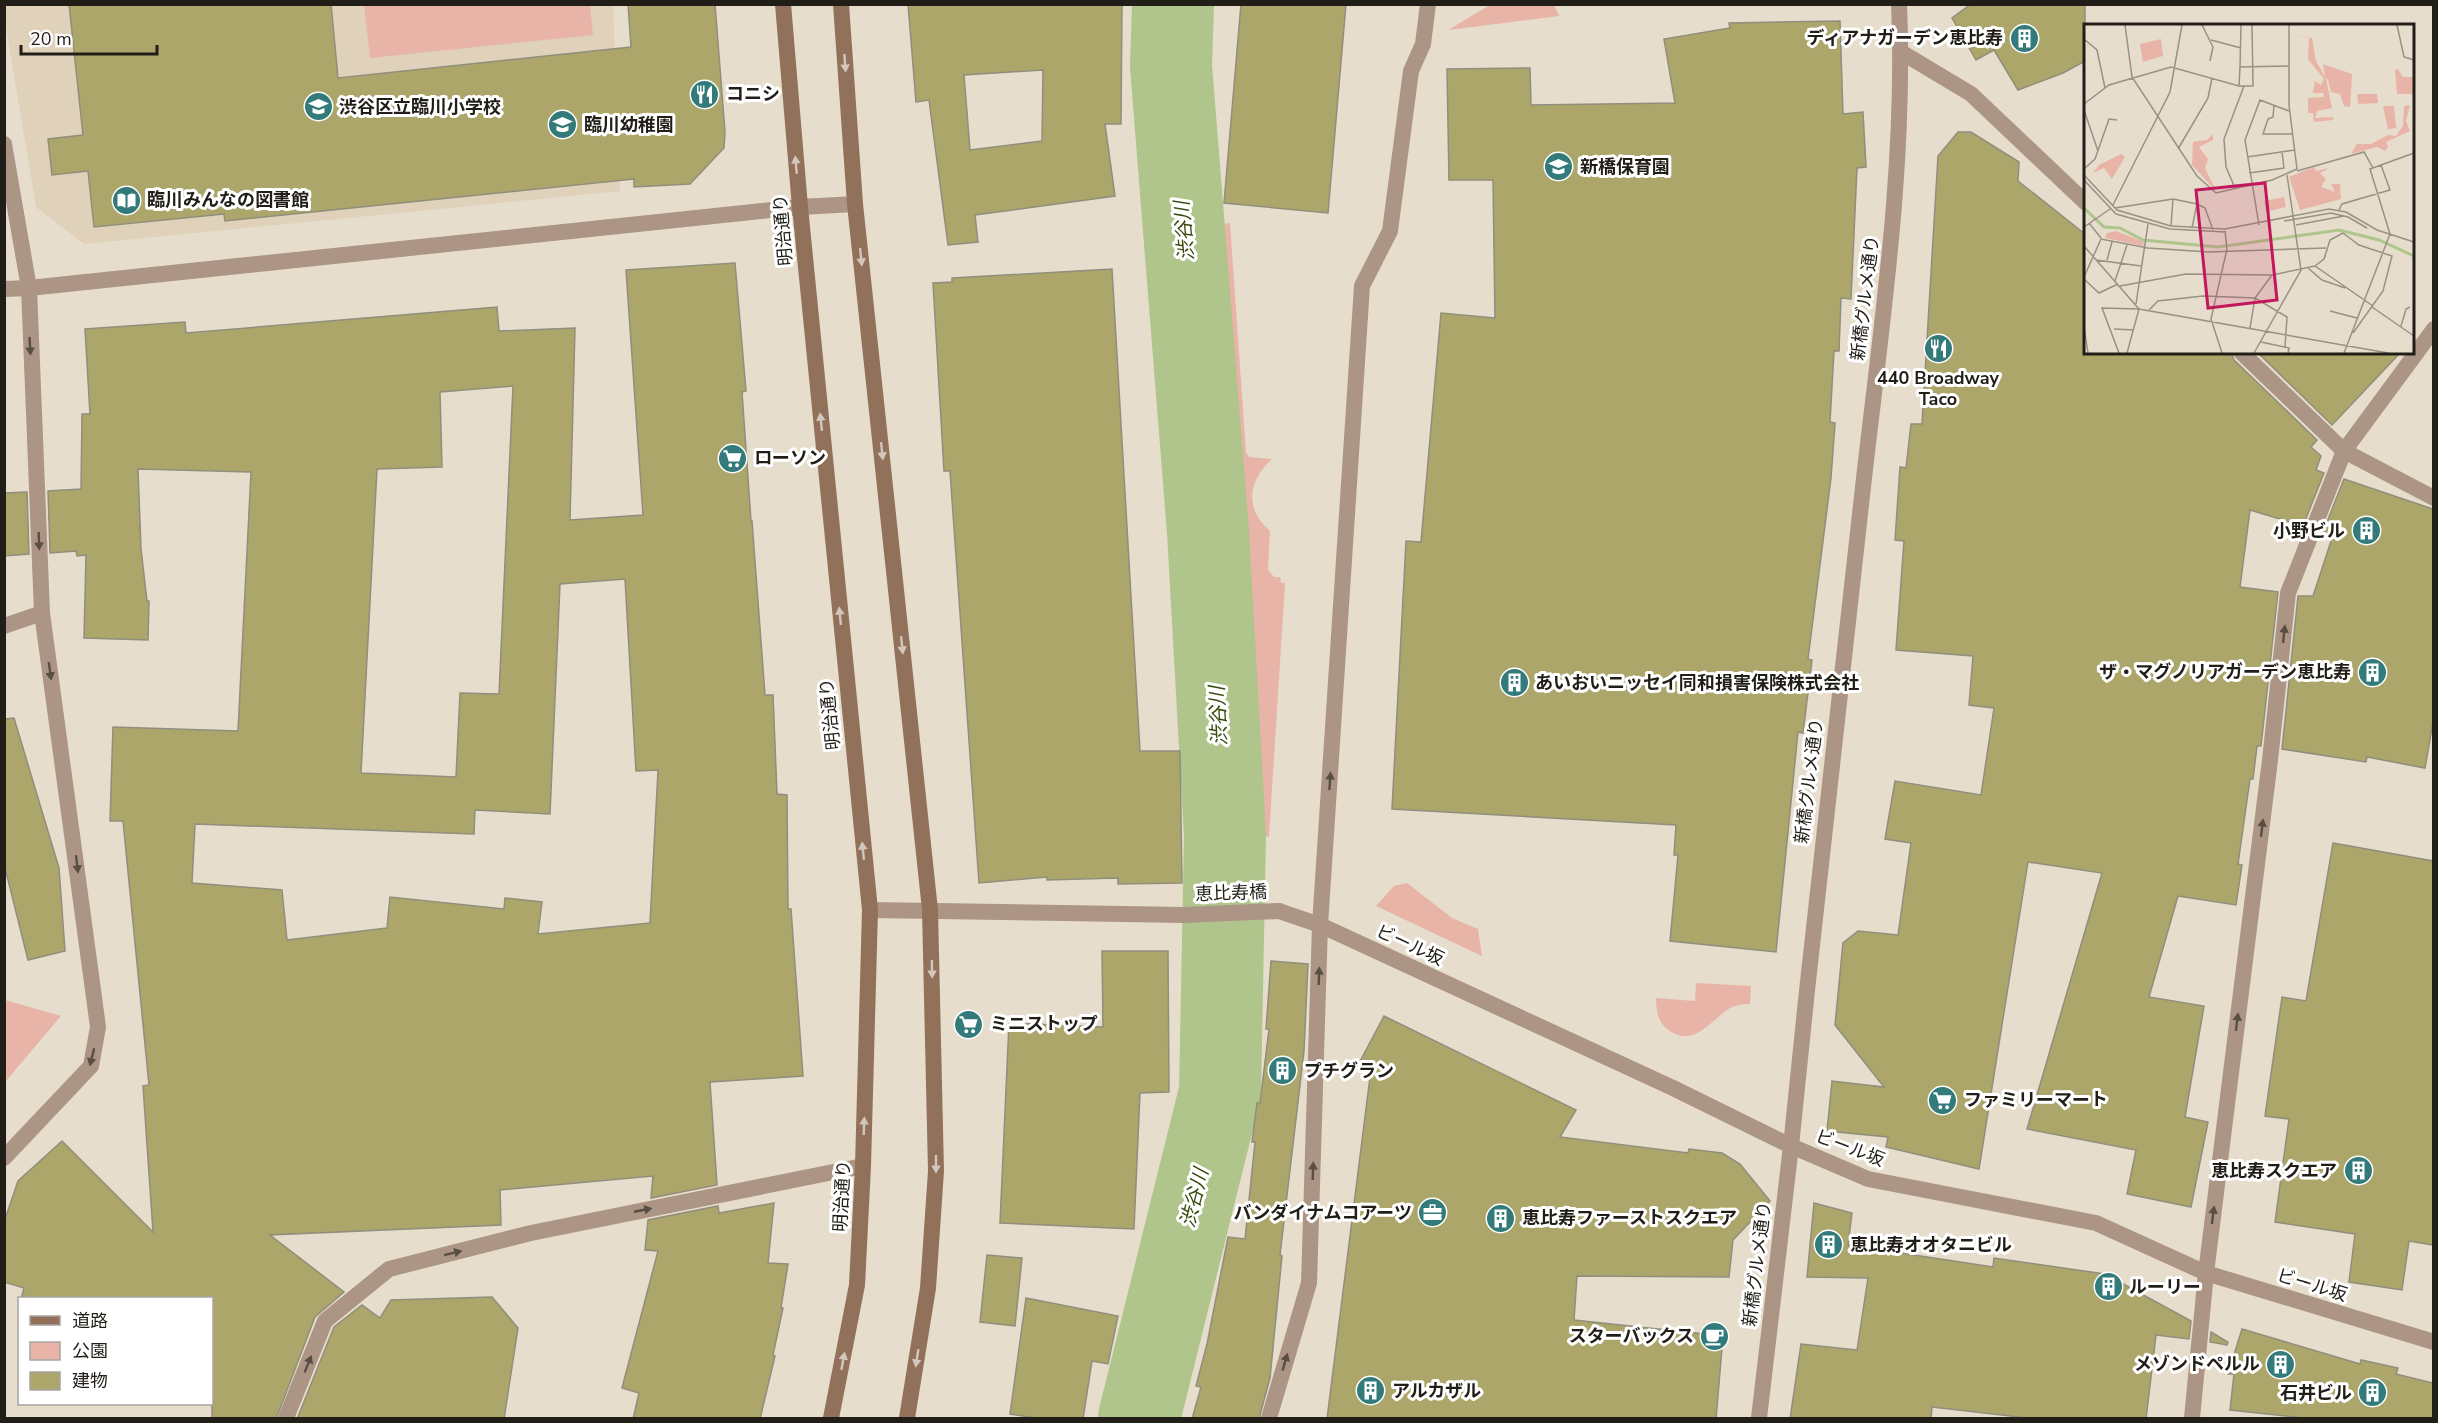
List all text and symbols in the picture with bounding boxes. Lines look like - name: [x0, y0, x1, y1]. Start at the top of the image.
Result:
- scale bar: [21, 18, 158, 56]
- building icon: ディアナガーデン恵比寿: [2008, 22, 2040, 54]
- inset map: [2084, 24, 2414, 354]
- place label: ディアナガーデン恵比寿: [1807, 26, 2003, 50]
- text: 20 m: [30, 27, 72, 51]
- one-way arrow: [840, 53, 850, 72]
- restaurant icon: コニシ: [689, 78, 721, 110]
- place label: コニシ: [726, 82, 780, 106]
- school or university icon: 渋谷区立臨川小学校: [302, 91, 334, 123]
- place label: 渋谷区立臨川小学校: [339, 95, 501, 119]
- school or university icon: 臨川幼稚園: [547, 109, 579, 141]
- place label: 臨川幼稚園: [584, 113, 674, 137]
- school or university icon: 新橋保育園: [1543, 151, 1575, 183]
- one-way arrow: [791, 155, 801, 174]
- place label: 新橋保育園: [1580, 155, 1670, 179]
- library icon: 臨川みんなの図書館: [110, 184, 142, 216]
- place label: 臨川みんなの図書館: [147, 188, 309, 212]
- street label: 明治通り: [768, 193, 798, 267]
- water label: 渋谷川: [1168, 198, 1201, 262]
- street label: 新橋グルメ通り: [1845, 234, 1885, 362]
- one-way arrow: [857, 248, 866, 267]
- restaurant icon: 440 Broadway Taco: [1922, 333, 1954, 365]
- one-way arrow: [26, 337, 35, 356]
- place label: 440 Broadway Taco: [1877, 366, 2000, 411]
- one-way arrow: [816, 412, 826, 431]
- supermarket icon: ローソン: [717, 442, 749, 474]
- one-way arrow: [877, 442, 887, 461]
- place label: ローソン: [754, 446, 826, 470]
- building icon: 小野ビル: [2350, 515, 2382, 547]
- place label: 小野ビル: [2273, 519, 2345, 543]
- one-way arrow: [34, 531, 43, 550]
- one-way arrow: [835, 606, 845, 625]
- one-way arrow: [2279, 625, 2289, 644]
- one-way arrow: [897, 636, 907, 655]
- building icon: ザ・マグノリアガーデン恵比寿: [2356, 656, 2388, 688]
- place label: ザ・マグノリアガーデン恵比寿: [2099, 660, 2351, 684]
- one-way arrow: [45, 662, 54, 681]
- building icon: あいおいニッセイ同和損害保険株式会社: [1498, 667, 1530, 699]
- place label: あいおいニッセイ同和損害保険株式会社: [1535, 671, 1859, 695]
- street label: 明治通り: [814, 677, 846, 751]
- water label: 渋谷川: [1203, 683, 1234, 747]
- street label: 新橋グルメ通り: [1789, 717, 1829, 845]
- one-way arrow: [1325, 772, 1334, 791]
- one-way arrow: [2257, 819, 2266, 838]
- one-way arrow: [858, 842, 868, 861]
- one-way arrow: [72, 855, 81, 874]
- street label: 恵比寿橋: [1195, 880, 1267, 906]
- street label: ビール坂: [1372, 919, 1448, 971]
- one-way arrow: [927, 959, 936, 978]
- one-way arrow: [1314, 966, 1323, 985]
- supermarket icon: ミニストップ: [953, 1008, 985, 1040]
- place label: ミニストップ: [990, 1012, 1098, 1036]
- one-way arrow: [2233, 1012, 2242, 1031]
- one-way arrow: [86, 1048, 96, 1066]
- building icon: プチグラン: [1267, 1055, 1299, 1087]
- place label: プチグラン: [1304, 1059, 1394, 1083]
- supermarket icon: ファミリーマート: [1927, 1084, 1959, 1116]
- place label: ファミリーマート: [1964, 1088, 2108, 1112]
- one-way arrow: [859, 1116, 869, 1135]
- street label: ビール坂: [1812, 1124, 1888, 1172]
- one-way arrow: [931, 1154, 941, 1173]
- building icon: 恵比寿スクエア: [2342, 1155, 2374, 1187]
- street label: 明治通り: [828, 1159, 856, 1233]
- place label: 恵比寿スクエア: [2211, 1159, 2337, 1183]
- one-way arrow: [1308, 1161, 1317, 1180]
- water label: 渋谷川: [1174, 1164, 1215, 1230]
- office icon: バンダイナムコアーツ: [1417, 1197, 1449, 1229]
- street label: 新橋グルメ通り: [1737, 1200, 1777, 1328]
- place label: バンダイナムコアーツ: [1233, 1201, 1412, 1225]
- building icon: 恵比寿ファーストスクエア: [1485, 1202, 1517, 1234]
- one-way arrow: [634, 1205, 653, 1214]
- place label: 恵比寿ファーストスクエア: [1522, 1206, 1737, 1230]
- one-way arrow: [2209, 1206, 2218, 1225]
- building icon: 恵比寿オオタニビル: [1813, 1229, 1845, 1261]
- place label: 恵比寿オオタニビル: [1850, 1233, 2012, 1257]
- one-way arrow: [444, 1247, 462, 1257]
- street label: ビール坂: [2274, 1263, 2350, 1307]
- building icon: ルーリー: [2092, 1271, 2124, 1303]
- place label: ルーリー: [2129, 1275, 2201, 1299]
- legend: [18, 1297, 213, 1405]
- text: 道路: [72, 1309, 108, 1333]
- cafe icon: スターバックス: [1699, 1320, 1731, 1352]
- place label: スターバックス: [1569, 1324, 1694, 1348]
- text: 公園: [72, 1339, 108, 1363]
- one-way arrow: [913, 1348, 922, 1367]
- building icon: メゾンドペルル: [2265, 1348, 2297, 1380]
- one-way arrow: [838, 1351, 847, 1370]
- place label: メゾンドペルル: [2134, 1352, 2260, 1376]
- one-way arrow: [1281, 1353, 1291, 1371]
- one-way arrow: [304, 1355, 313, 1373]
- text: 建物: [72, 1369, 108, 1393]
- building icon: アルカザル: [1355, 1375, 1387, 1407]
- building icon: 石井ビル: [2357, 1377, 2389, 1409]
- place label: アルカザル: [1392, 1379, 1481, 1403]
- place label: 石井ビル: [2280, 1381, 2352, 1405]

